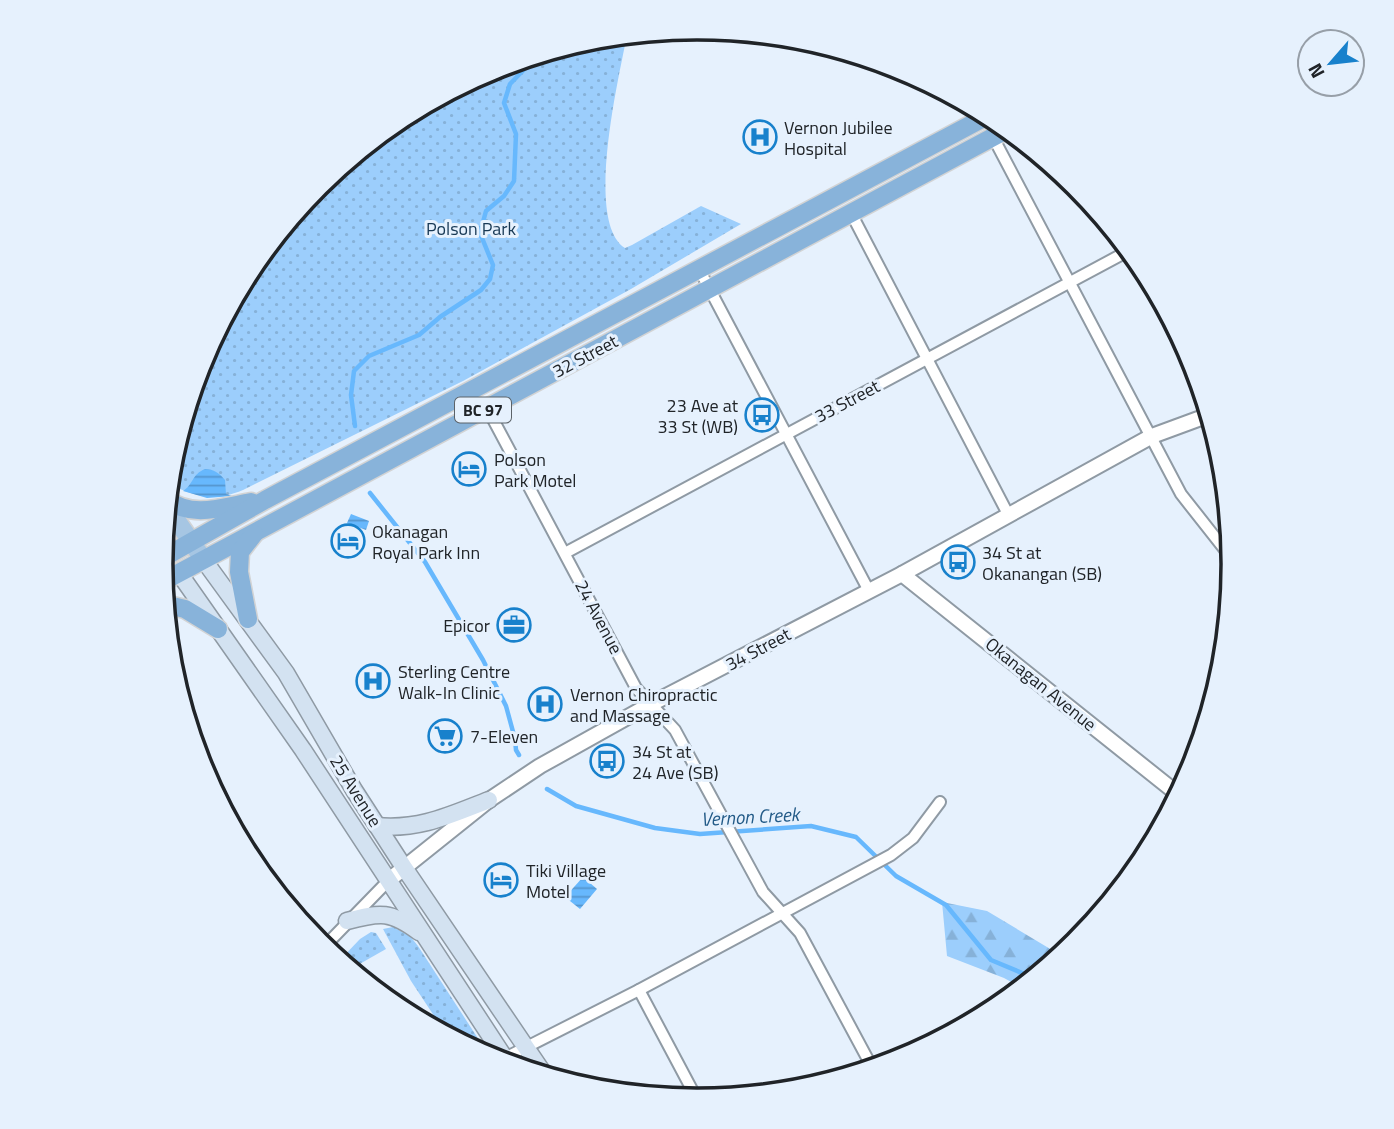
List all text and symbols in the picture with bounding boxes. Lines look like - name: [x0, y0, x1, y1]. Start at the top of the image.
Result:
- north arrow: [1296, 28, 1366, 98]
- text: N: [1300, 59, 1331, 84]
- place label: Vernon Jubilee Hospital: [784, 114, 893, 162]
- hospital icon: Vernon Jubilee Hospital: [741, 118, 779, 156]
- park label: Polson Park: [426, 215, 516, 242]
- street label: 32 Street: [548, 327, 623, 384]
- street label: 33 Street: [810, 372, 885, 429]
- place label: 23 Ave at 33 St (WB): [657, 392, 739, 440]
- bus stop icon: 23 Ave at 33 St (WB): [743, 396, 781, 434]
- road number: BC 97: [455, 398, 511, 422]
- place label: Polson Park Motel: [494, 446, 576, 494]
- hotel icon: Polson Park Motel: [450, 450, 488, 488]
- place label: Okanagan Royal Park Inn: [372, 518, 480, 566]
- hotel icon: Okanagan Royal Park Inn: [329, 522, 367, 560]
- place label: 34 St at Okanangan (SB): [982, 539, 1102, 587]
- bus stop icon: 34 St at Okanangan (SB): [939, 543, 977, 581]
- street label: 24 Avenue: [568, 575, 630, 659]
- office icon: Epicor: [495, 606, 533, 644]
- place label: Epicor: [443, 612, 490, 639]
- street label: 34 Street: [721, 620, 796, 677]
- street label: Okanagan Avenue: [980, 631, 1102, 737]
- place label: Sterling Centre Walk-In Clinic: [398, 658, 510, 706]
- hospital icon: Sterling Centre Walk-In Clinic: [354, 662, 392, 700]
- place label: Vernon Chiropractic and Massage: [570, 681, 718, 729]
- hospital icon: Vernon Chiropractic and Massage: [526, 685, 564, 723]
- supermarket icon: 7-Eleven: [426, 717, 464, 755]
- place label: 7-Eleven: [470, 723, 538, 750]
- place label: 34 St at 24 Ave (SB): [632, 738, 718, 786]
- bus stop icon: 34 St at 24 Ave (SB): [588, 742, 626, 780]
- street label: 25 Avenue: [323, 750, 389, 832]
- water label: Vernon Creek: [700, 799, 802, 833]
- place label: Tiki Village Motel: [526, 857, 606, 905]
- hotel icon: Tiki Village Motel: [482, 861, 520, 899]

